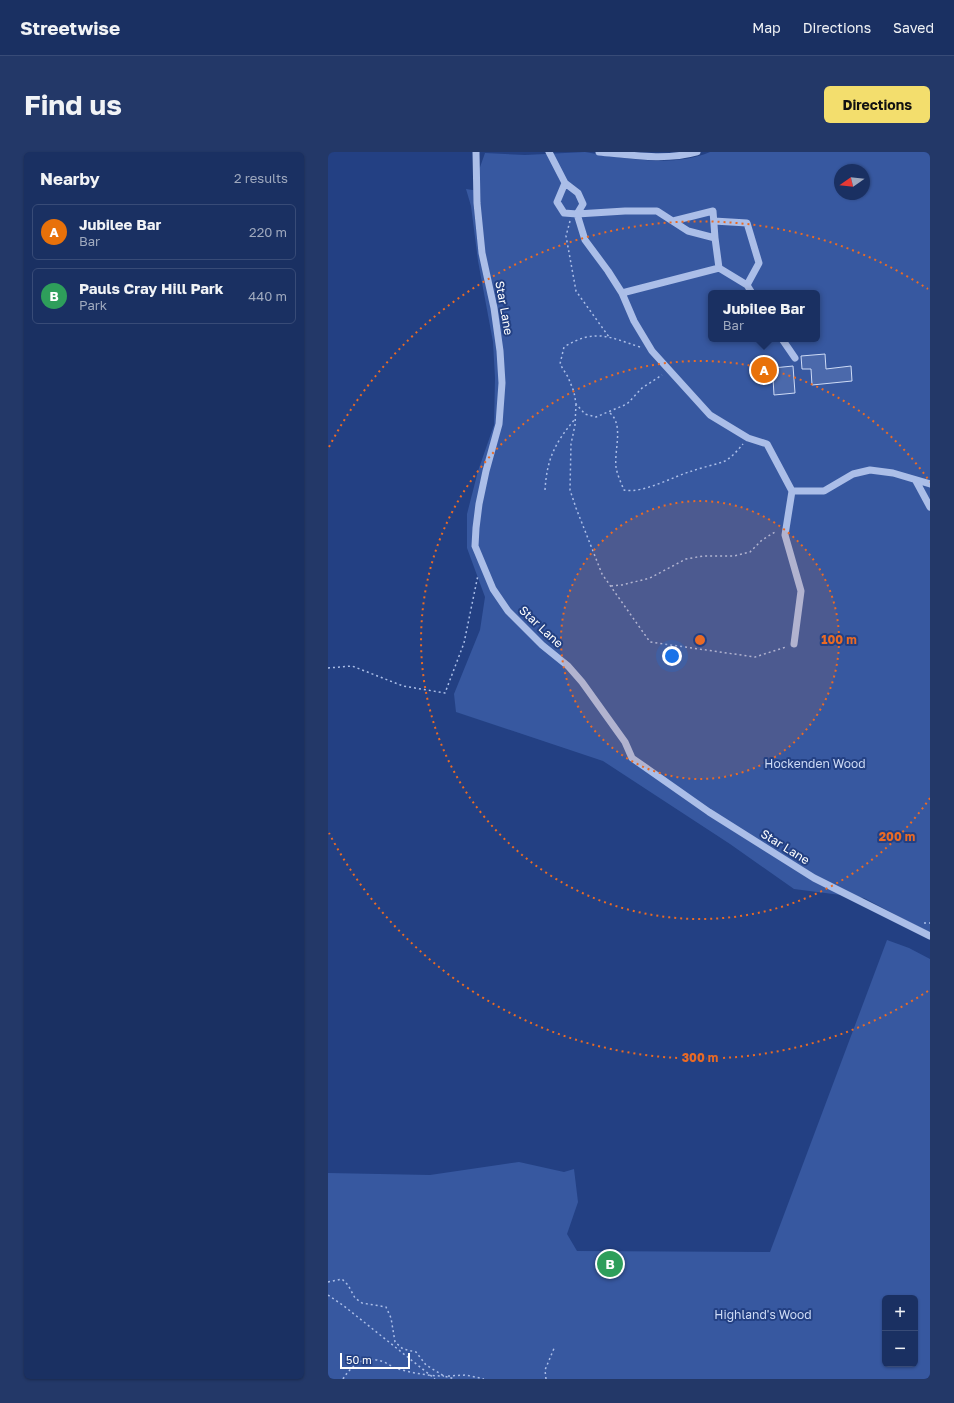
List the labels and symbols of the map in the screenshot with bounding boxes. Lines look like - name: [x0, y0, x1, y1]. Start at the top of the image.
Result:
- north arrow: [834, 164, 870, 200]
- street label: Star Lane: [492, 280, 517, 336]
- pin: A: [751, 355, 777, 385]
- street label: Star Lane: [516, 602, 567, 651]
- text: 100 m: [821, 632, 857, 647]
- centre of rings: [693, 633, 707, 647]
- your location: [662, 646, 682, 666]
- park label: Hockenden Wood: [764, 756, 866, 771]
- street label: Star Lane: [758, 826, 813, 867]
- text: 200 m: [879, 829, 915, 844]
- text: 300 m: [682, 1050, 718, 1065]
- pin: B: [597, 1249, 623, 1279]
- park label: Highland's Wood: [714, 1307, 812, 1322]
- scale bar: [340, 1351, 410, 1370]

